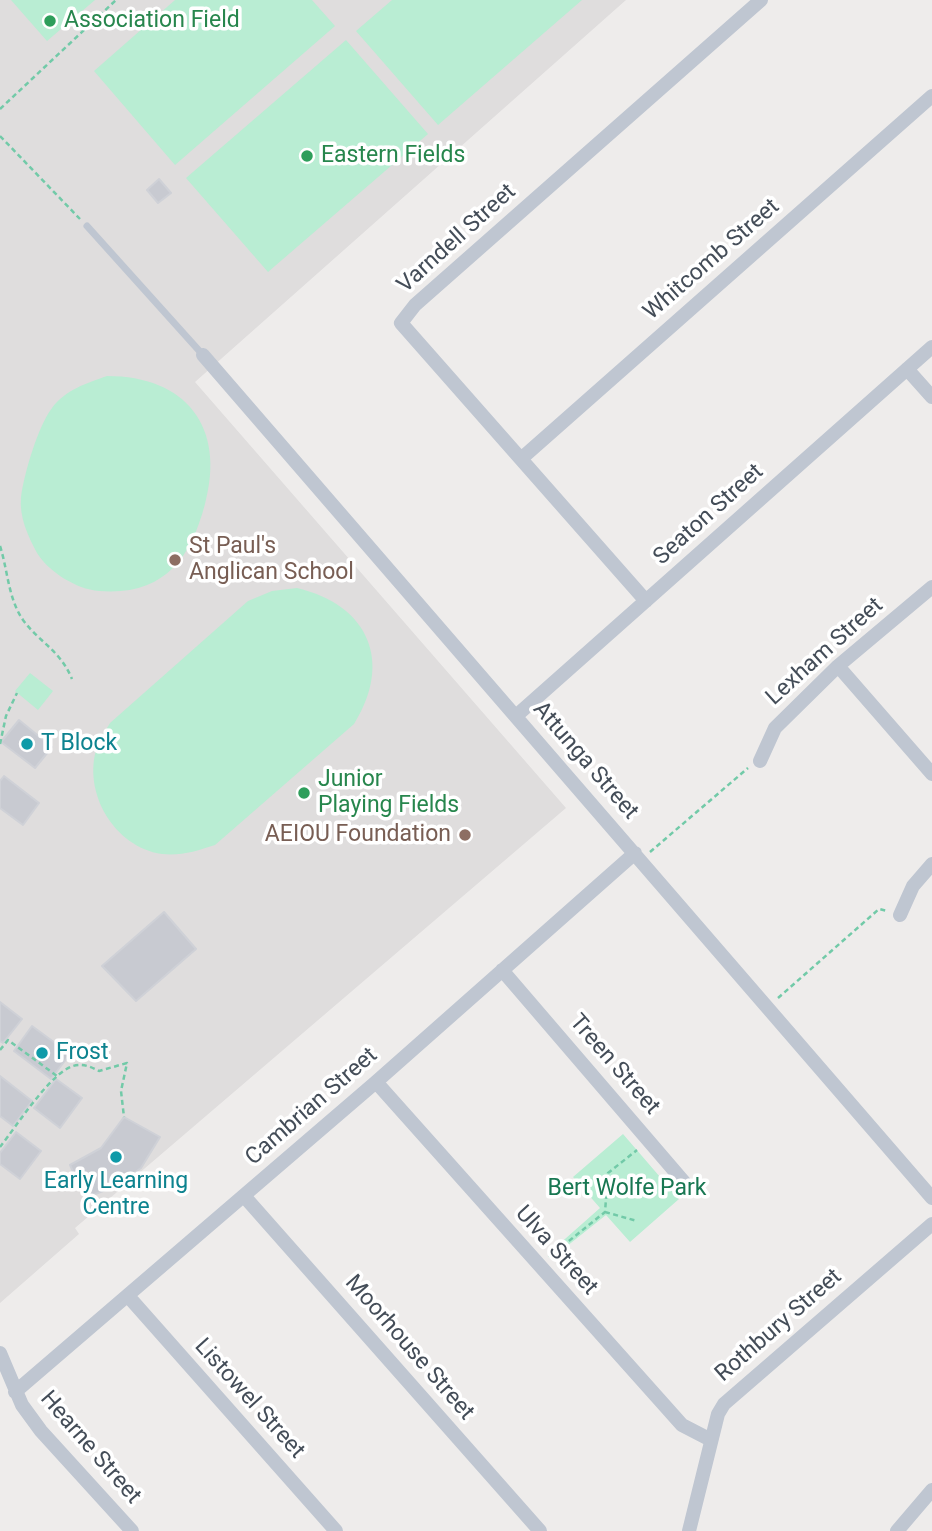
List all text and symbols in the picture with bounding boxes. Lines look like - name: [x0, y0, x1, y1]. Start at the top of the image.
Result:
- place label: Association Field: [64, 7, 240, 35]
- marker: Association Field: [42, 13, 58, 29]
- place label: Eastern Fields: [321, 142, 465, 170]
- marker: Eastern Fields: [299, 148, 315, 164]
- street label: Varndell Street: [392, 179, 522, 299]
- street label: Whitcomb Street: [638, 194, 786, 326]
- street label: Seaton Street: [649, 459, 769, 571]
- place label: St Paul's Anglican School: [189, 533, 354, 587]
- marker: St Paul's Anglican School: [167, 552, 183, 568]
- street label: Lexham Street: [761, 592, 889, 712]
- street label: Attunga Street: [526, 696, 644, 826]
- place label: T Block: [41, 730, 117, 758]
- marker: T Block: [19, 736, 35, 752]
- place label: Junior Playing Fields: [318, 766, 459, 820]
- marker: Junior Playing Fields: [296, 785, 312, 801]
- place label: AEIOU Foundation: [265, 821, 451, 849]
- marker: AEIOU Foundation: [457, 827, 473, 843]
- street label: Treen Street: [563, 1009, 665, 1121]
- place label: Frost: [56, 1039, 109, 1067]
- street label: Cambrian Street: [240, 1042, 384, 1172]
- marker: Frost: [34, 1045, 50, 1061]
- marker: Early Learning Centre: [108, 1149, 124, 1165]
- place label: Early Learning Centre: [44, 1168, 188, 1222]
- park label: Bert Wolfe Park: [548, 1175, 706, 1203]
- street label: Ulva Street: [509, 1201, 603, 1301]
- street label: Rothbury Street: [710, 1264, 848, 1388]
- street label: Moorhouse Street: [339, 1270, 479, 1426]
- street label: Listowel Street: [188, 1333, 310, 1465]
- street label: Hearne Street: [34, 1386, 146, 1510]

